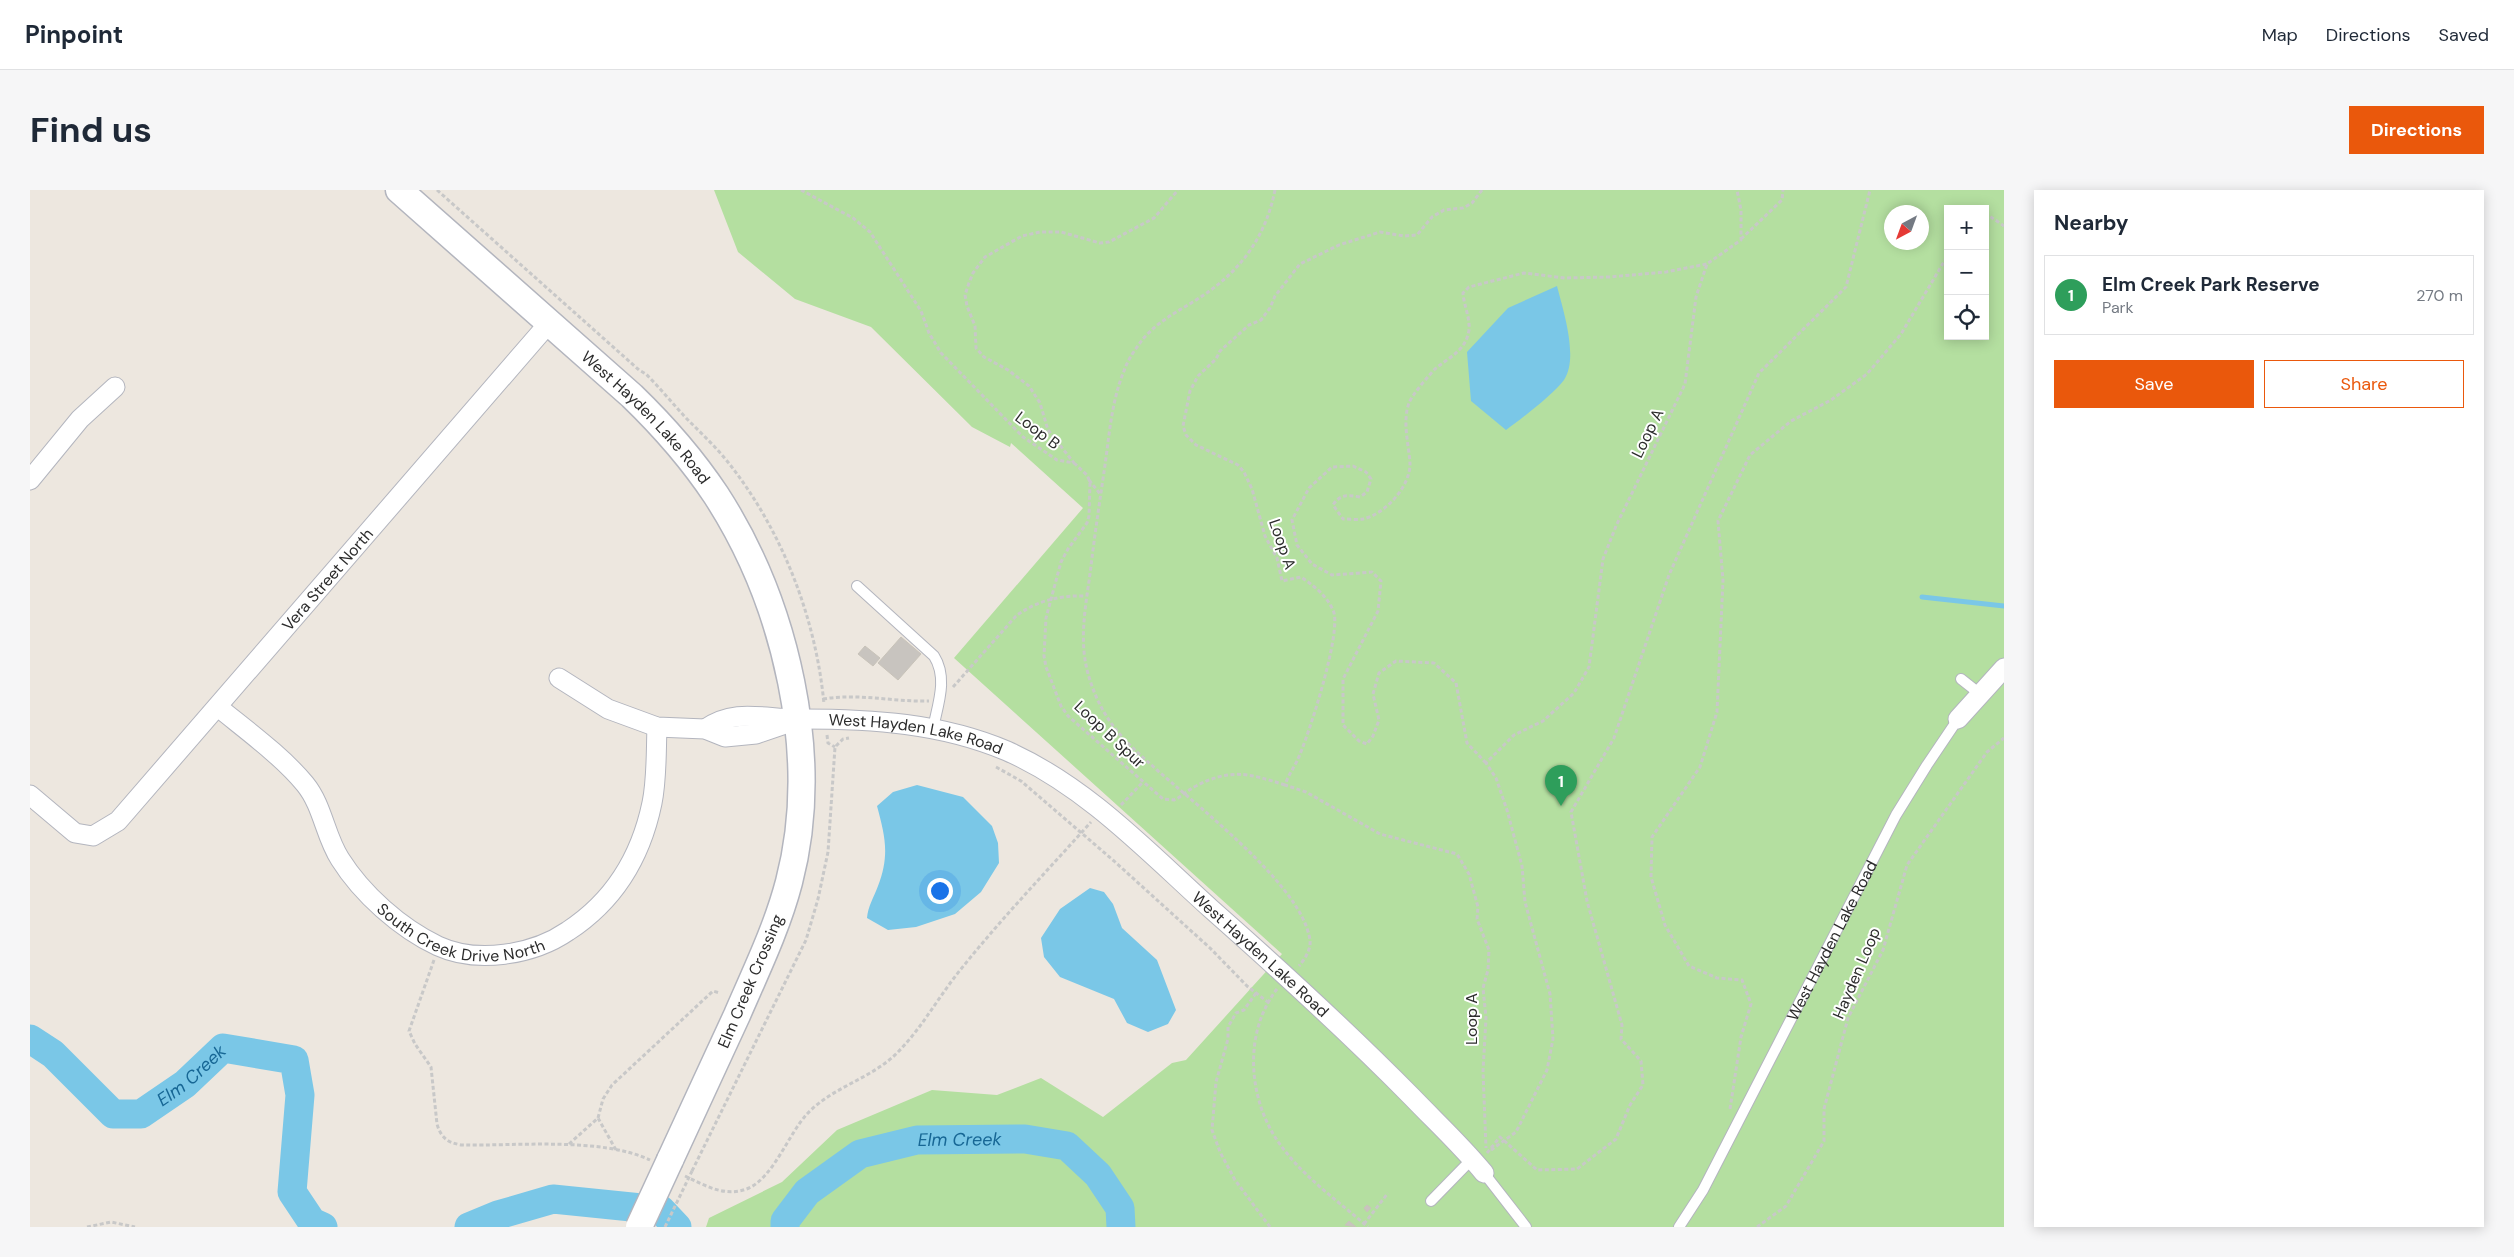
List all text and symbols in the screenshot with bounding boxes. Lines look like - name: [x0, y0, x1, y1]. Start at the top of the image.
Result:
- text: Pinpoint: [25, 19, 123, 50]
- text: Map: [2262, 23, 2298, 47]
- text: Directions: [2326, 23, 2411, 47]
- text: Saved: [2439, 23, 2489, 47]
- button: Directions: [2349, 106, 2484, 154]
- text: Find us: [30, 107, 152, 153]
- north arrow: [1884, 205, 1929, 250]
- map controls: [1944, 205, 1989, 340]
- button: +: [1944, 205, 1989, 250]
- text: Nearby: [2054, 209, 2128, 237]
- button: −: [1944, 250, 1989, 295]
- text: Elm Creek Park Reserve: [2102, 272, 2320, 297]
- text: 1: [2068, 285, 2074, 306]
- text: 270 m: [2416, 285, 2463, 306]
- button: locate: [1944, 295, 1989, 340]
- text: Park: [2102, 297, 2134, 318]
- street label: West Hayden Lake Road: [577, 346, 715, 488]
- button: Save: [2054, 360, 2254, 408]
- button: Share: [2264, 360, 2464, 408]
- street label: Loop A: [1627, 405, 1668, 461]
- street label: Loop B: [1011, 407, 1064, 454]
- street label: Loop A: [1264, 516, 1301, 573]
- street label: Vera Street North: [277, 524, 378, 635]
- street label: Loop B Spur: [1070, 696, 1150, 773]
- street label: West Hayden Lake Road: [828, 709, 1006, 759]
- pin: 1: [1545, 765, 1577, 806]
- street label: West Hayden Lake Road: [1782, 857, 1882, 1024]
- your location: [927, 878, 953, 904]
- street label: West Hayden Lake Road: [1188, 887, 1333, 1022]
- street label: South Creek Drive North: [373, 899, 548, 967]
- street label: Elm Creek Crossing: [713, 911, 788, 1051]
- street label: Hayden Loop: [1828, 924, 1885, 1022]
- street label: Loop A: [1461, 993, 1482, 1045]
- water label: Elm Creek: [152, 1039, 232, 1112]
- water label: Elm Creek: [918, 1127, 1003, 1152]

